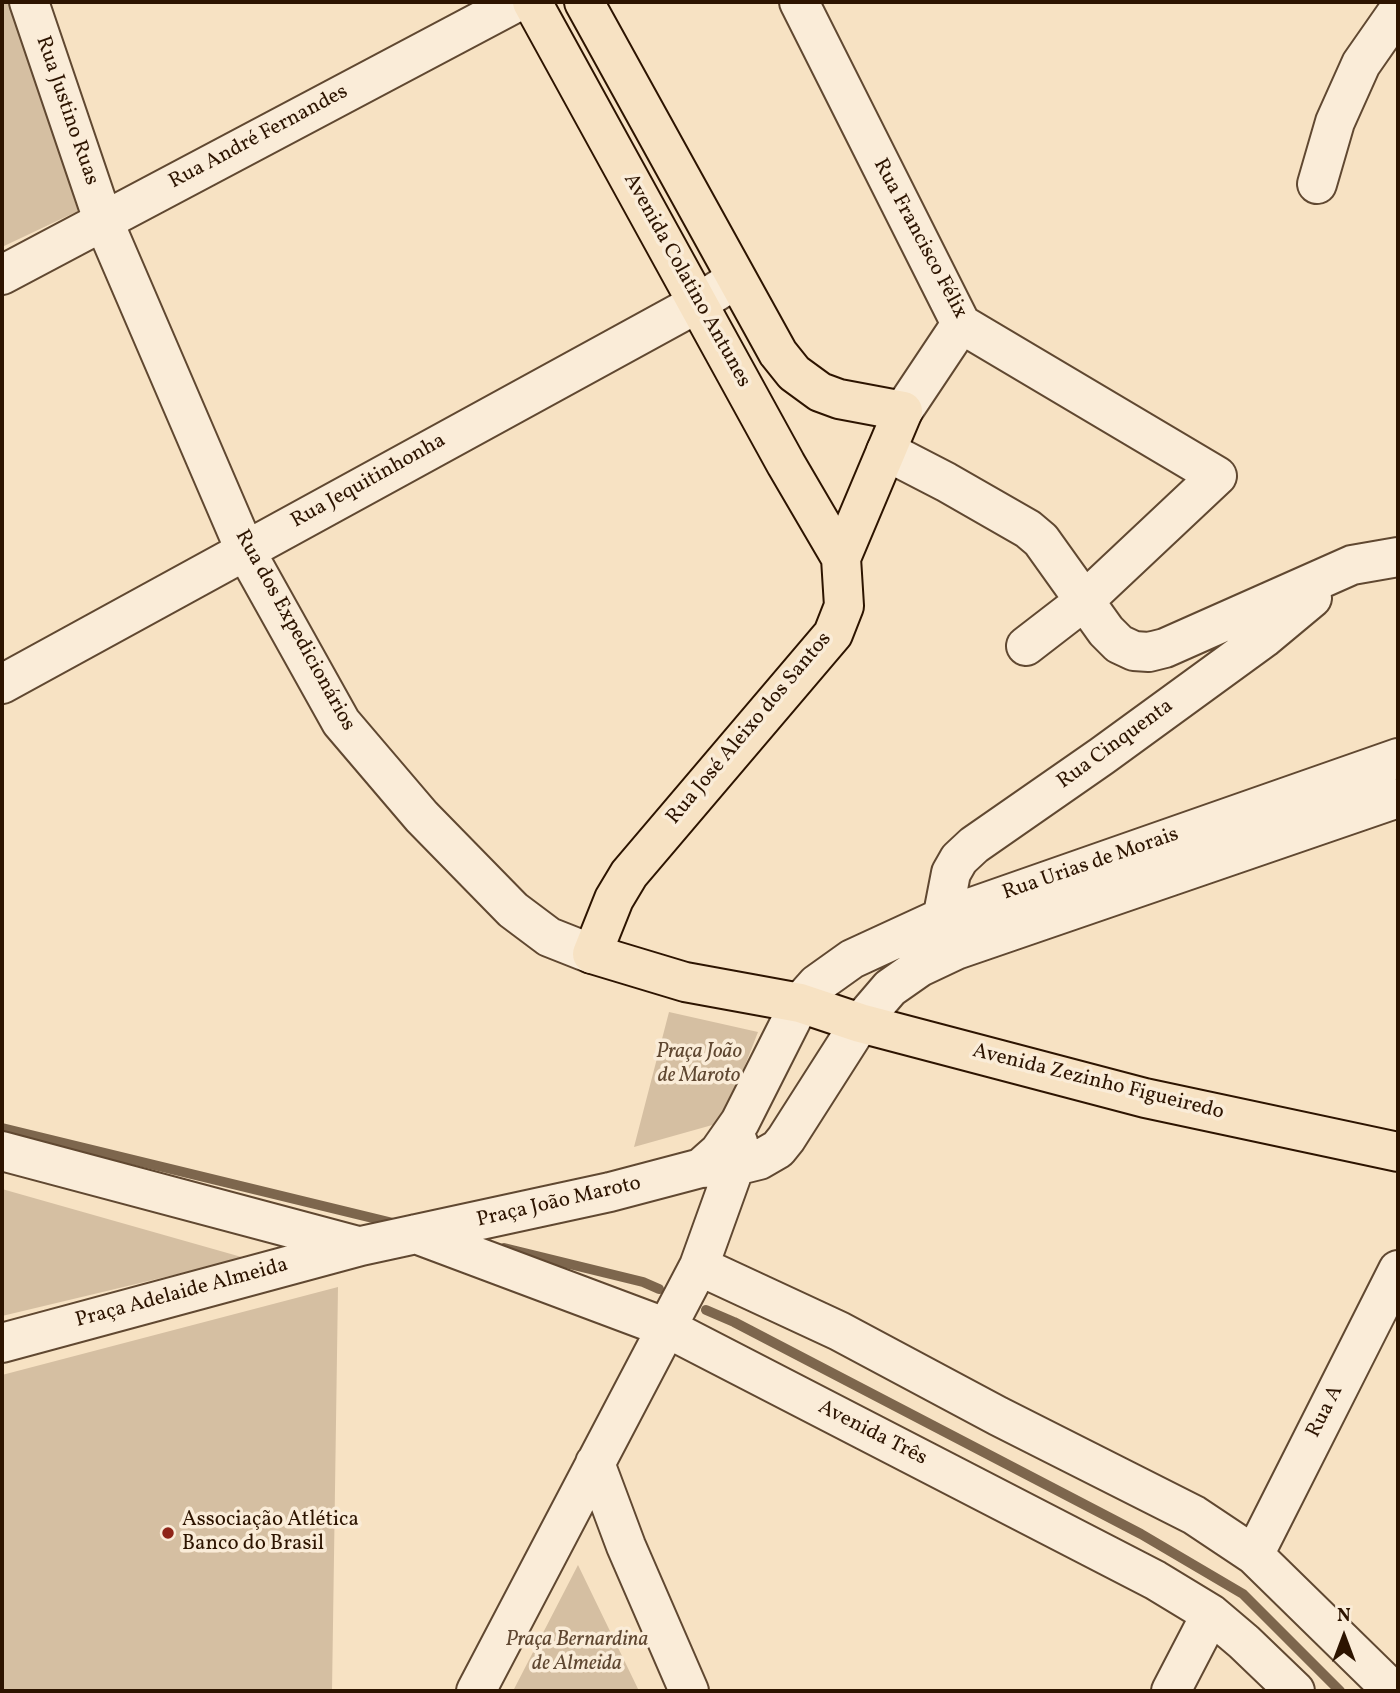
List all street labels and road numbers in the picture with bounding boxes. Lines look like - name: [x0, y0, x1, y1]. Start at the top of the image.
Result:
- street label: Rua Justino Ruas: [29, 33, 103, 189]
- street label: Rua André Fernandes: [165, 80, 353, 196]
- street label: Rua Francisco Félix: [866, 155, 972, 323]
- street label: Avenida Colatino Antunes: [617, 170, 755, 392]
- street label: Rua Jequitinhonha: [287, 429, 451, 535]
- street label: Rua dos Expedicionários: [228, 526, 360, 736]
- street label: Rua José Aleixo dos Santos: [662, 628, 838, 830]
- street label: Rua Cinquenta: [1053, 695, 1179, 795]
- street label: Rua Urias de Morais: [1000, 823, 1182, 907]
- street label: Avenida Zezinho Figueiredo: [970, 1040, 1226, 1126]
- street label: Praça João Maroto: [474, 1172, 644, 1234]
- street label: Praça Adelaide Almeida: [73, 1253, 291, 1335]
- street label: Rua A: [1302, 1381, 1350, 1443]
- street label: Avenida Três: [813, 1396, 931, 1472]

